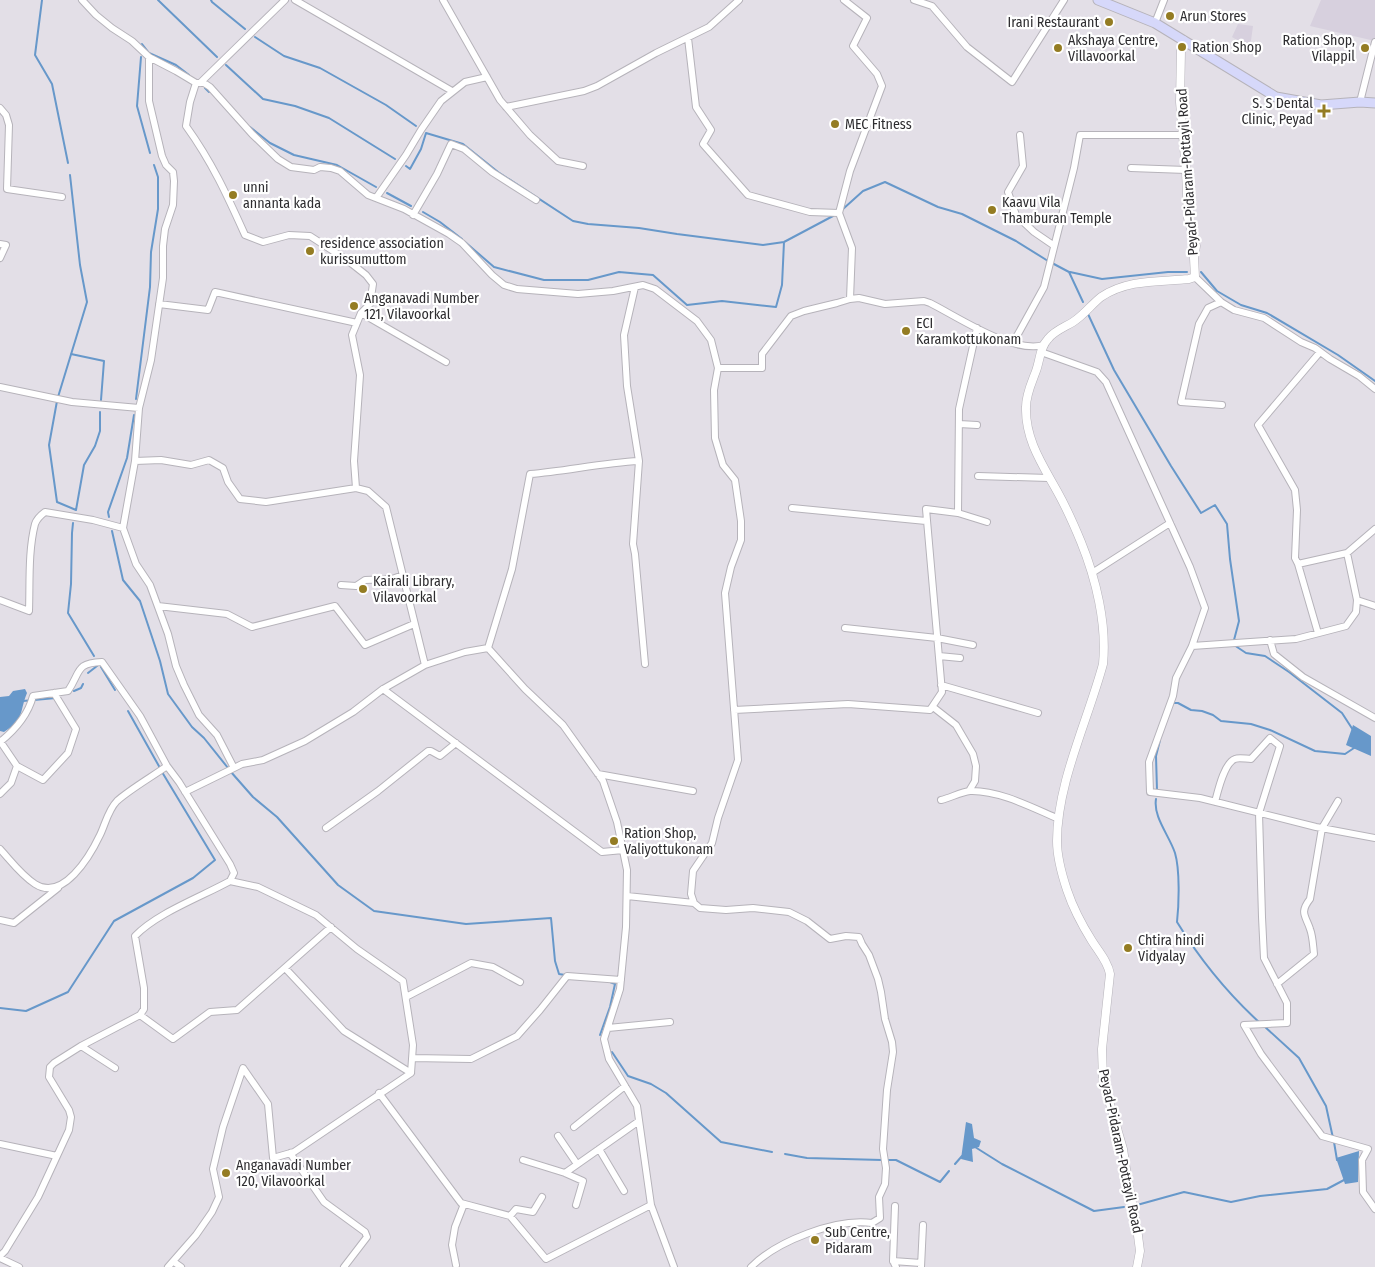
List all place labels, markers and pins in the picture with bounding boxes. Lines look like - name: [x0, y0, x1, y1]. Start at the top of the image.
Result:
- place label: Arun Stores: [1180, 8, 1246, 25]
- marker: Arun Stores: [1164, 10, 1176, 22]
- place label: Irani Restaurant: [1008, 14, 1099, 31]
- marker: Irani Restaurant: [1103, 16, 1115, 28]
- place label: Akshaya Centre, Villavoorkal: [1068, 32, 1158, 65]
- place label: Ration Shop, Vilappil: [1283, 32, 1355, 65]
- place label: Ration Shop: [1192, 39, 1262, 56]
- marker: Ration Shop: [1176, 41, 1188, 53]
- marker: Akshaya Centre, Villavoorkal: [1052, 42, 1064, 54]
- marker: Ration Shop, Vilappil: [1359, 42, 1371, 54]
- place label: S. S Dental Clinic, Peyad: [1241, 95, 1313, 128]
- marker: S. S Dental Clinic, Peyad: [1317, 104, 1331, 118]
- place label: MEC Fitness: [845, 116, 912, 133]
- marker: MEC Fitness: [829, 118, 841, 130]
- place label: unni annanta kada: [243, 179, 321, 212]
- marker: unni annanta kada: [227, 189, 239, 201]
- place label: Kaavu Vila Thamburan Temple: [1002, 194, 1112, 227]
- marker: Kaavu Vila Thamburan Temple: [986, 204, 998, 216]
- place label: residence association kurissumuttom: [320, 235, 444, 268]
- marker: residence association kurissumuttom: [304, 245, 316, 257]
- place label: Anganavadi Number 121, Vilavoorkal: [364, 290, 479, 323]
- marker: Anganavadi Number 121, Vilavoorkal: [348, 300, 360, 312]
- place label: ECI Karamkottukonam: [916, 315, 1021, 348]
- marker: ECI Karamkottukonam: [900, 325, 912, 337]
- place label: Kairali Library, Vilavoorkal: [373, 573, 454, 606]
- marker: Kairali Library, Vilavoorkal: [357, 583, 369, 595]
- place label: Ration Shop, Valiyottukonam: [624, 825, 713, 858]
- marker: Ration Shop, Valiyottukonam: [608, 835, 620, 847]
- place label: Chtira hindi Vidyalay: [1138, 932, 1204, 965]
- marker: Chtira hindi Vidyalay: [1122, 942, 1134, 954]
- place label: Anganavadi Number 120, Vilavoorkal: [236, 1157, 351, 1190]
- marker: Anganavadi Number 120, Vilavoorkal: [220, 1167, 232, 1179]
- place label: Sub Centre, Pidaram: [825, 1224, 890, 1257]
- marker: Sub Centre, Pidaram: [809, 1234, 821, 1246]

